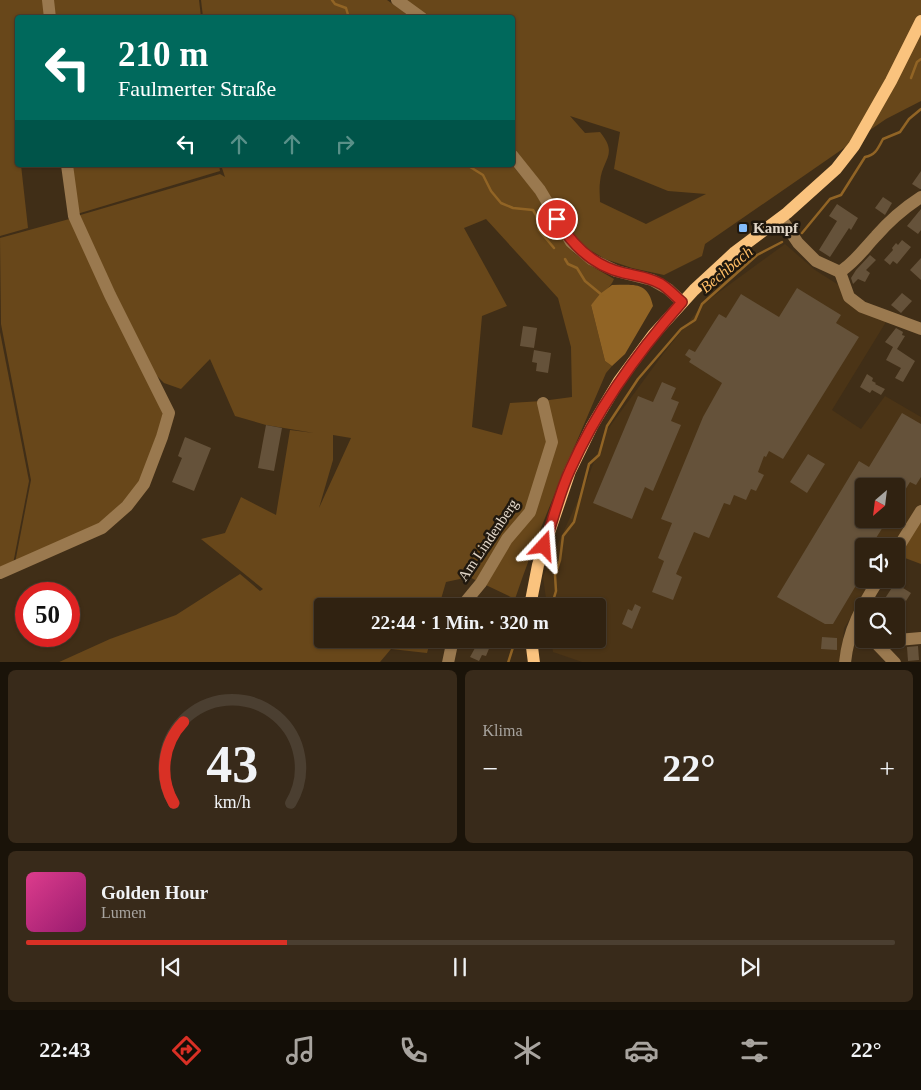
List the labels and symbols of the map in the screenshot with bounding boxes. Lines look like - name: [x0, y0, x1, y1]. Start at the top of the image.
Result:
- pin: [536, 198, 578, 240]
- place label: Kampf: [753, 220, 799, 236]
- marker: Kampf: [737, 222, 749, 234]
- water label: Bechbach: [697, 243, 756, 296]
- north arrow: [855, 478, 905, 528]
- street label: Am Lindenberg: [455, 496, 522, 584]
- position arrow: [517, 519, 569, 571]
- speed limit sign: 50: [15, 582, 80, 647]

